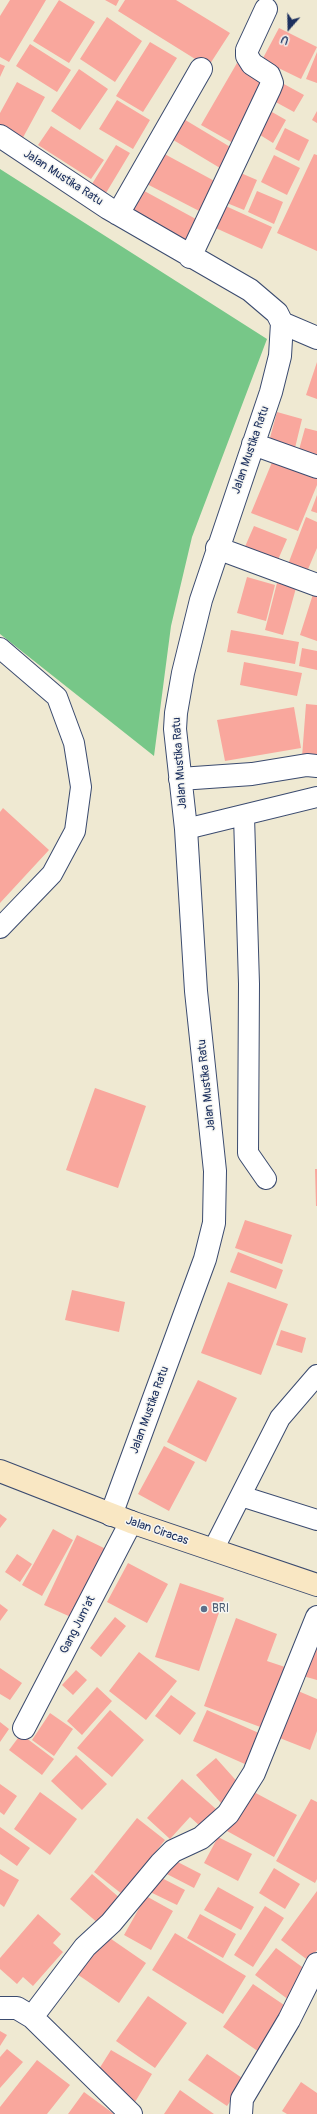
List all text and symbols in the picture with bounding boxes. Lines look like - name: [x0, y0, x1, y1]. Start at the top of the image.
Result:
- north arrow: [269, 8, 309, 48]
- text: U: [279, 32, 290, 47]
- street label: Jalan Mustika Ratu: [20, 147, 106, 209]
- street label: Jalan Mustika Ratu: [229, 404, 273, 496]
- street label: Jalan Mustika Ratu: [170, 717, 190, 809]
- street label: Jalan Mustika Ratu: [195, 1038, 219, 1132]
- street label: Jalan Mustika Ratu: [127, 1364, 173, 1456]
- street label: Jalan Ciracas: [124, 1514, 190, 1548]
- street label: Gang Jum'at: [57, 1594, 99, 1656]
- place label: BRI: [212, 1602, 229, 1616]
- marker: BRI: [199, 1604, 209, 1614]

